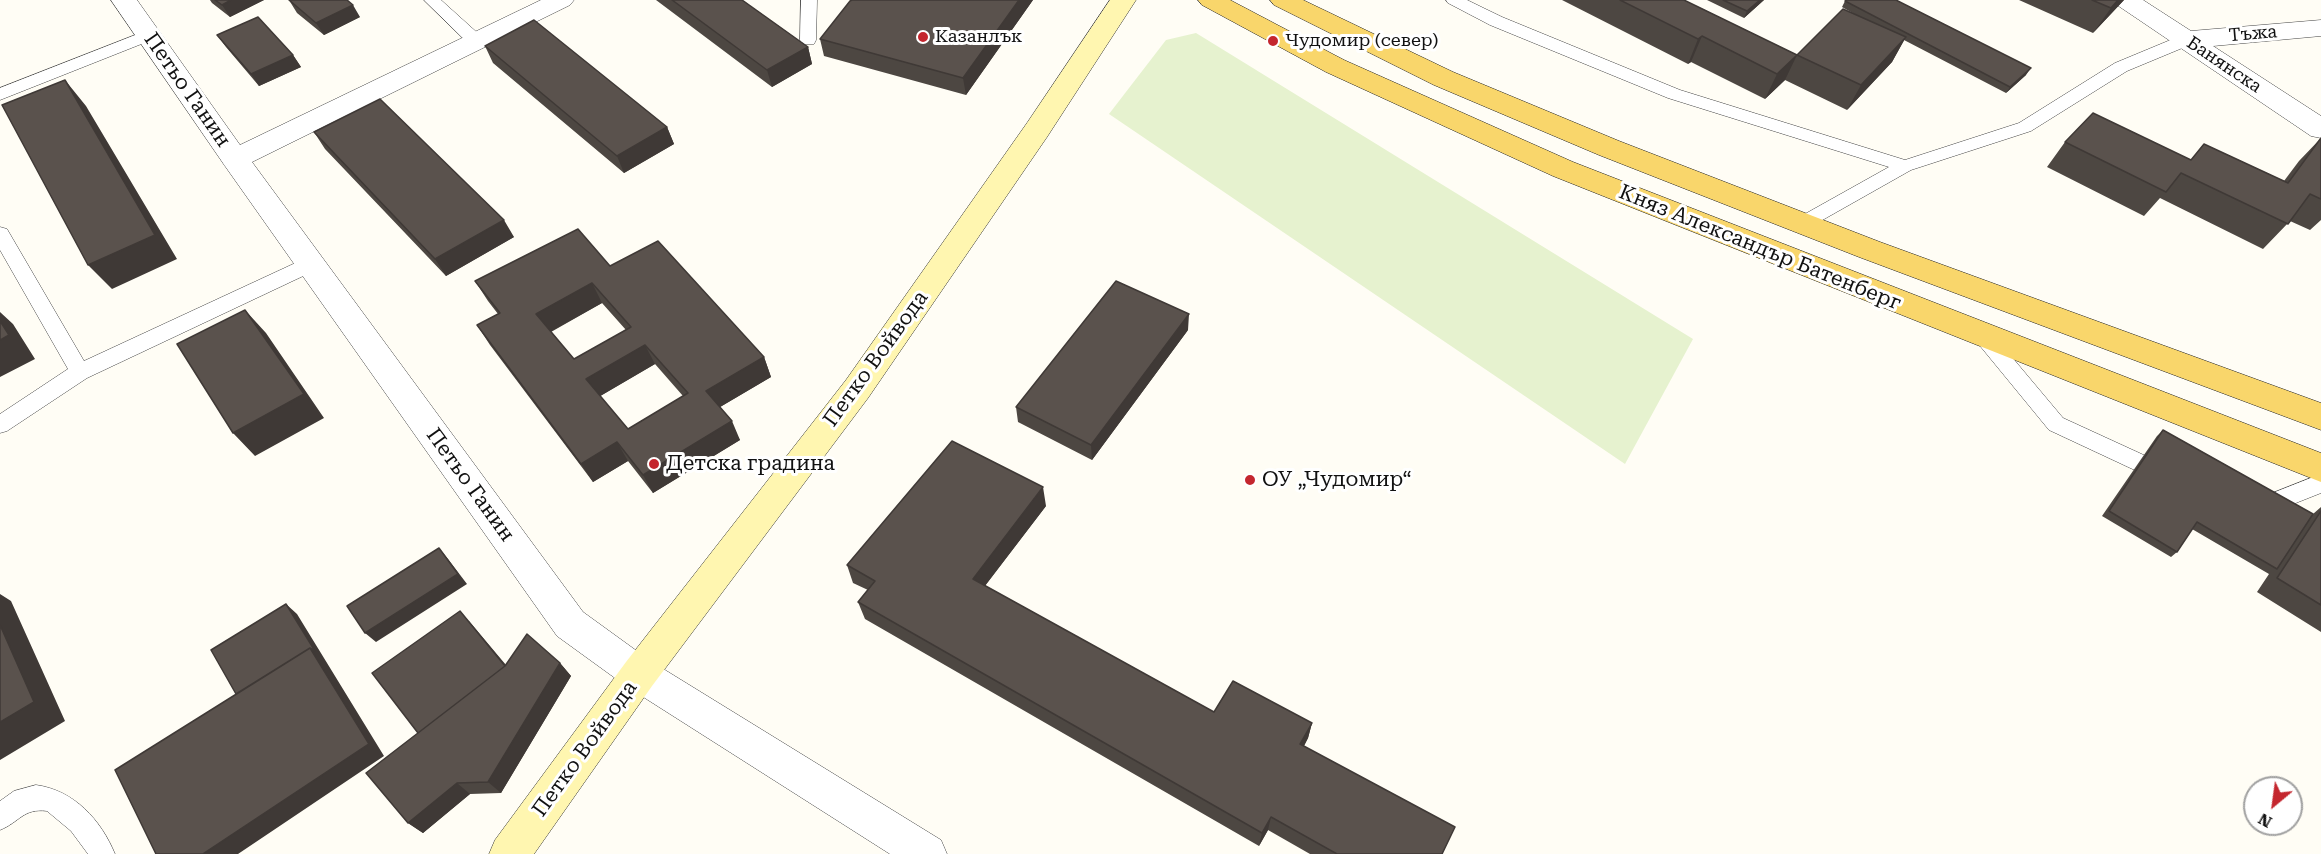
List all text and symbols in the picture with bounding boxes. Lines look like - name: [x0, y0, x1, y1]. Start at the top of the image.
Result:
- street label: Тъжа: [2228, 21, 2278, 47]
- place label: Казанлък: [935, 26, 1023, 48]
- street label: Петьо Ганин: [138, 28, 236, 152]
- marker: Казанлък: [916, 30, 930, 44]
- place label: Чудомир (север): [1285, 30, 1438, 52]
- street label: Банянска: [2182, 32, 2266, 98]
- marker: Чудомир (север): [1266, 34, 1280, 48]
- street label: Княз Александър Батенберг: [1615, 180, 1905, 316]
- street label: Петко Войвода: [818, 286, 934, 432]
- street label: Петьо Ганин: [420, 423, 520, 547]
- place label: Детска градина: [666, 451, 835, 477]
- marker: Детска градина: [647, 457, 661, 471]
- place label: ОУ „Чудомир“: [1262, 467, 1411, 493]
- marker: ОУ „Чудомир“: [1243, 473, 1257, 487]
- street label: Петко Войвода: [527, 676, 643, 822]
- north arrow: [2243, 776, 2303, 836]
- text: N: [2255, 809, 2275, 832]

